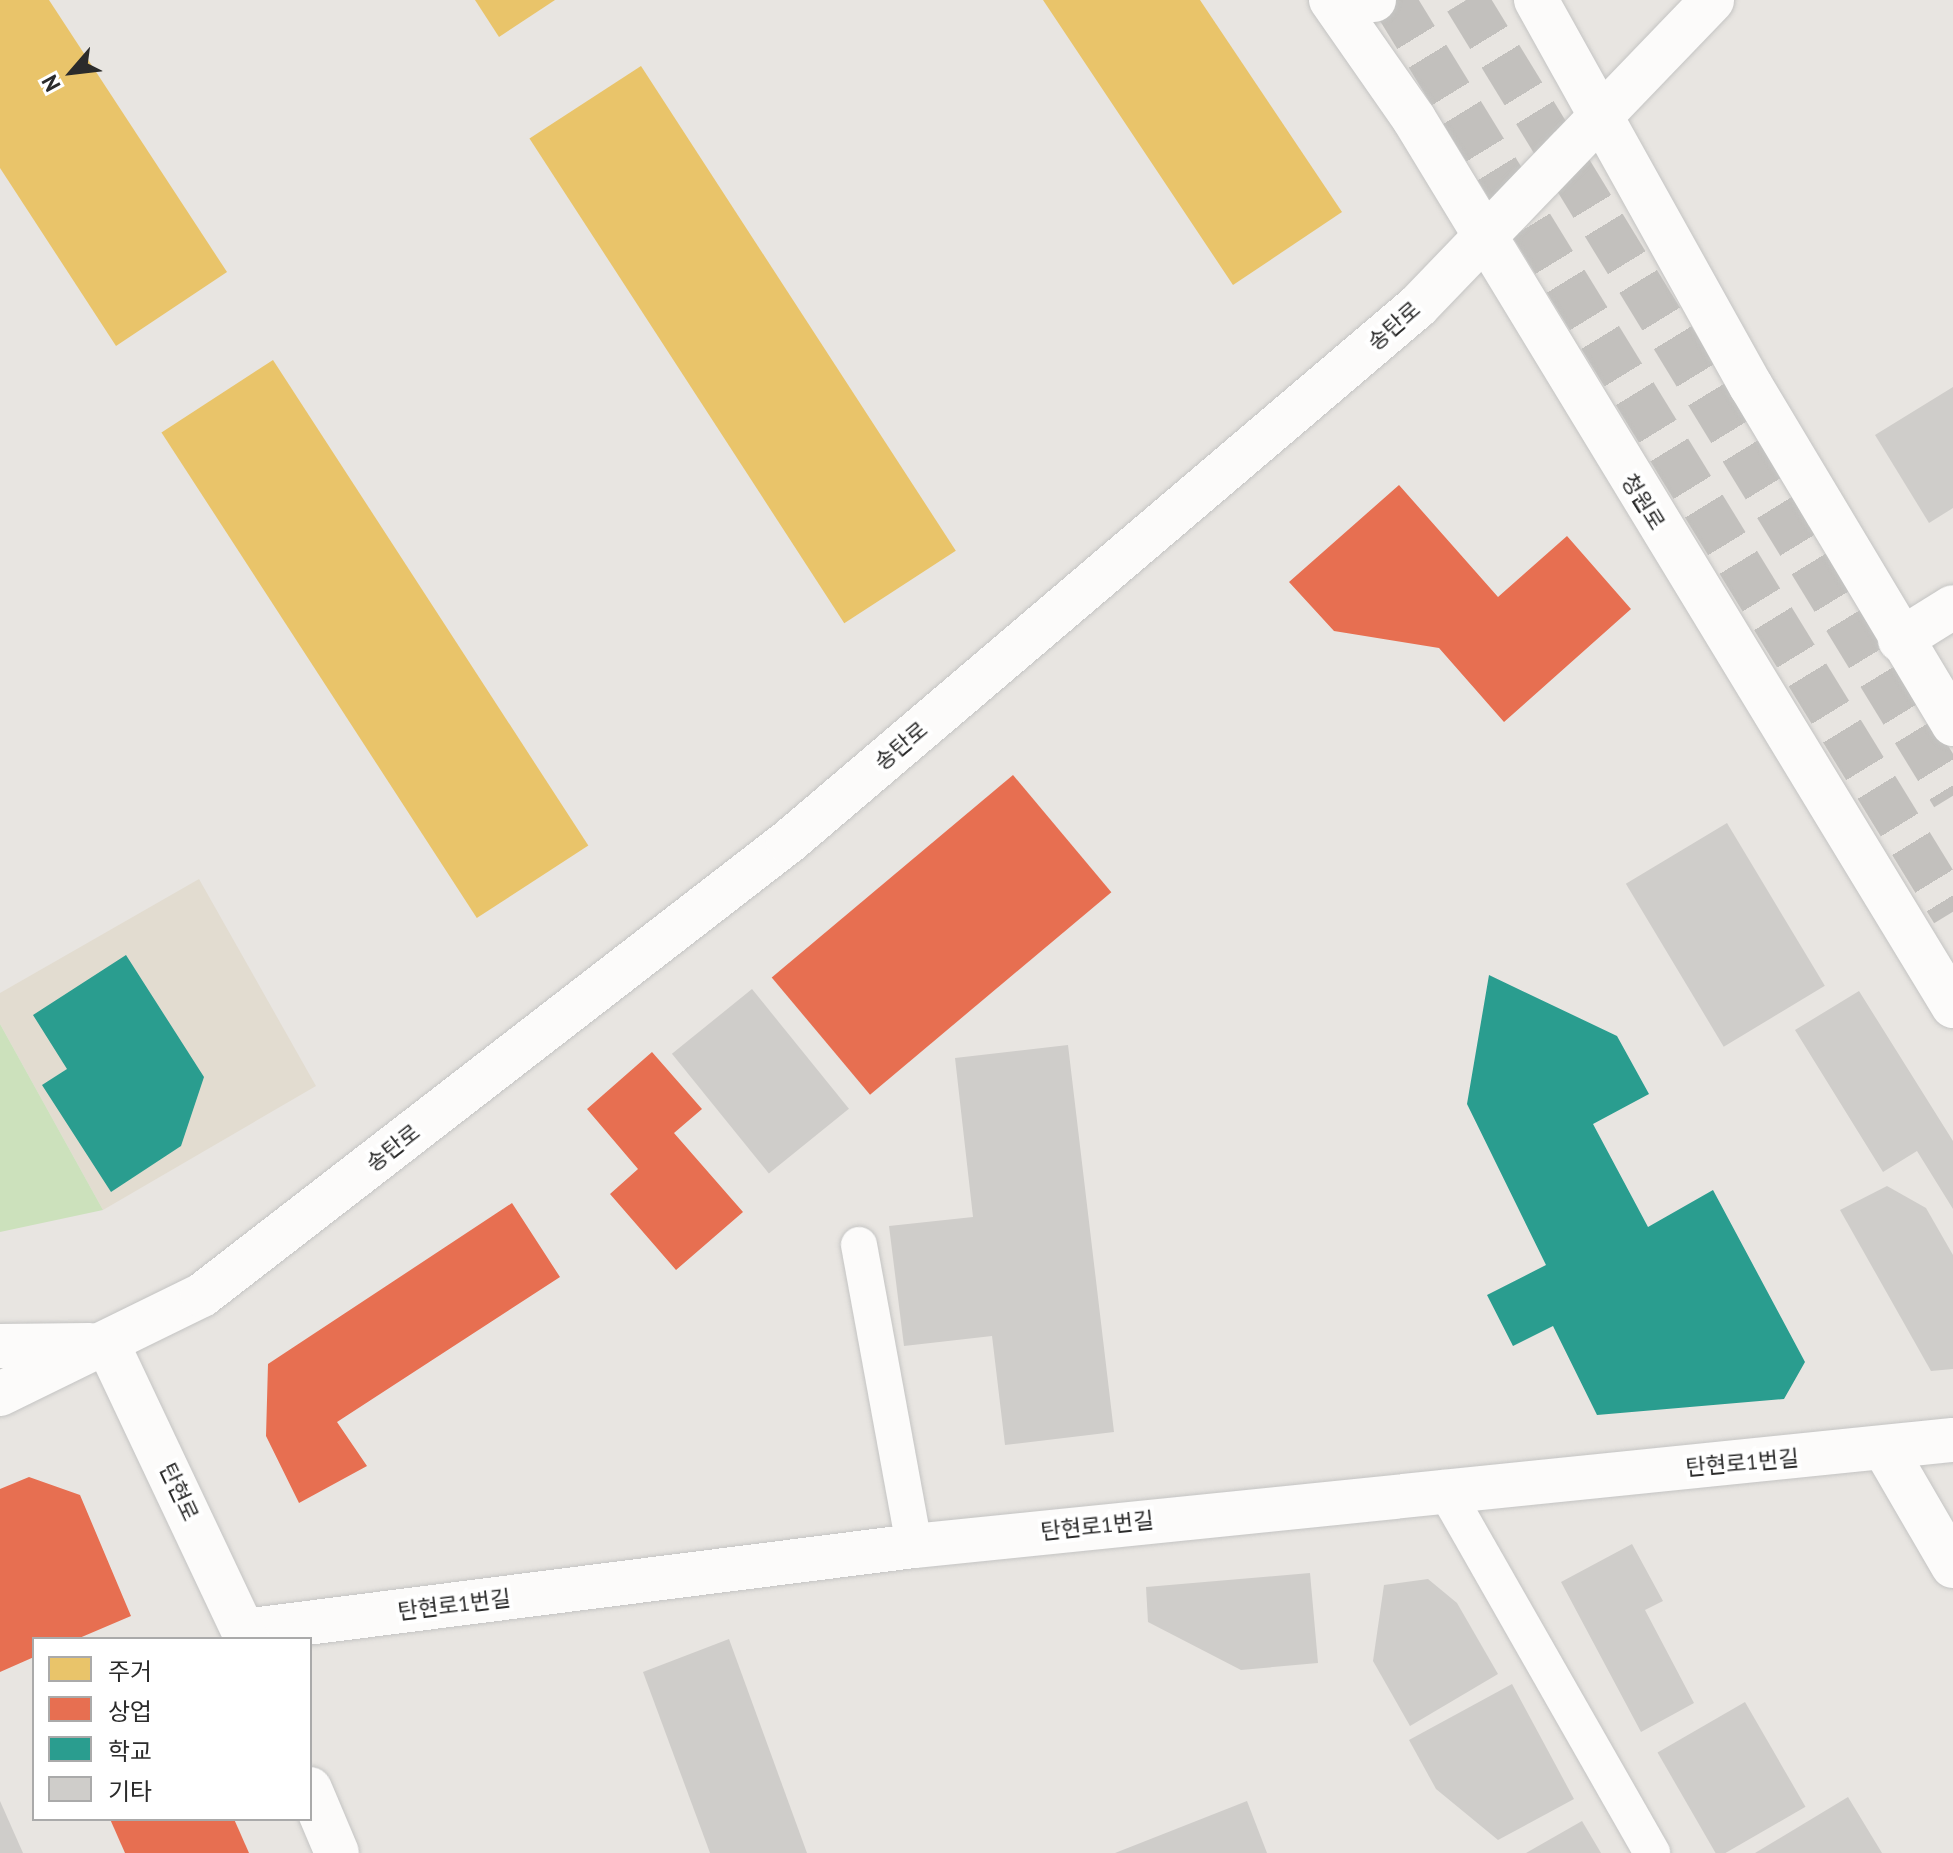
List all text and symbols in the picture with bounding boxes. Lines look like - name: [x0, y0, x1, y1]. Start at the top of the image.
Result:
- north arrow: [32, 32, 112, 112]
- text: N: [35, 70, 67, 96]
- street label: 송탄로: [1362, 296, 1426, 356]
- street label: 청원로: [1616, 469, 1670, 535]
- street label: 송탄로: [869, 716, 933, 776]
- street label: 송탄로: [361, 1119, 425, 1177]
- street label: 탄현로1번길: [1684, 1445, 1800, 1481]
- street label: 탄현로: [154, 1459, 204, 1525]
- street label: 탄현로1번길: [1039, 1507, 1155, 1545]
- street label: 탄현로1번길: [396, 1585, 512, 1625]
- legend: [32, 1637, 312, 1821]
- text: 주거: [108, 1656, 152, 1687]
- text: 상업: [108, 1696, 152, 1727]
- text: 학교: [108, 1736, 152, 1767]
- text: 기타: [108, 1776, 152, 1807]

